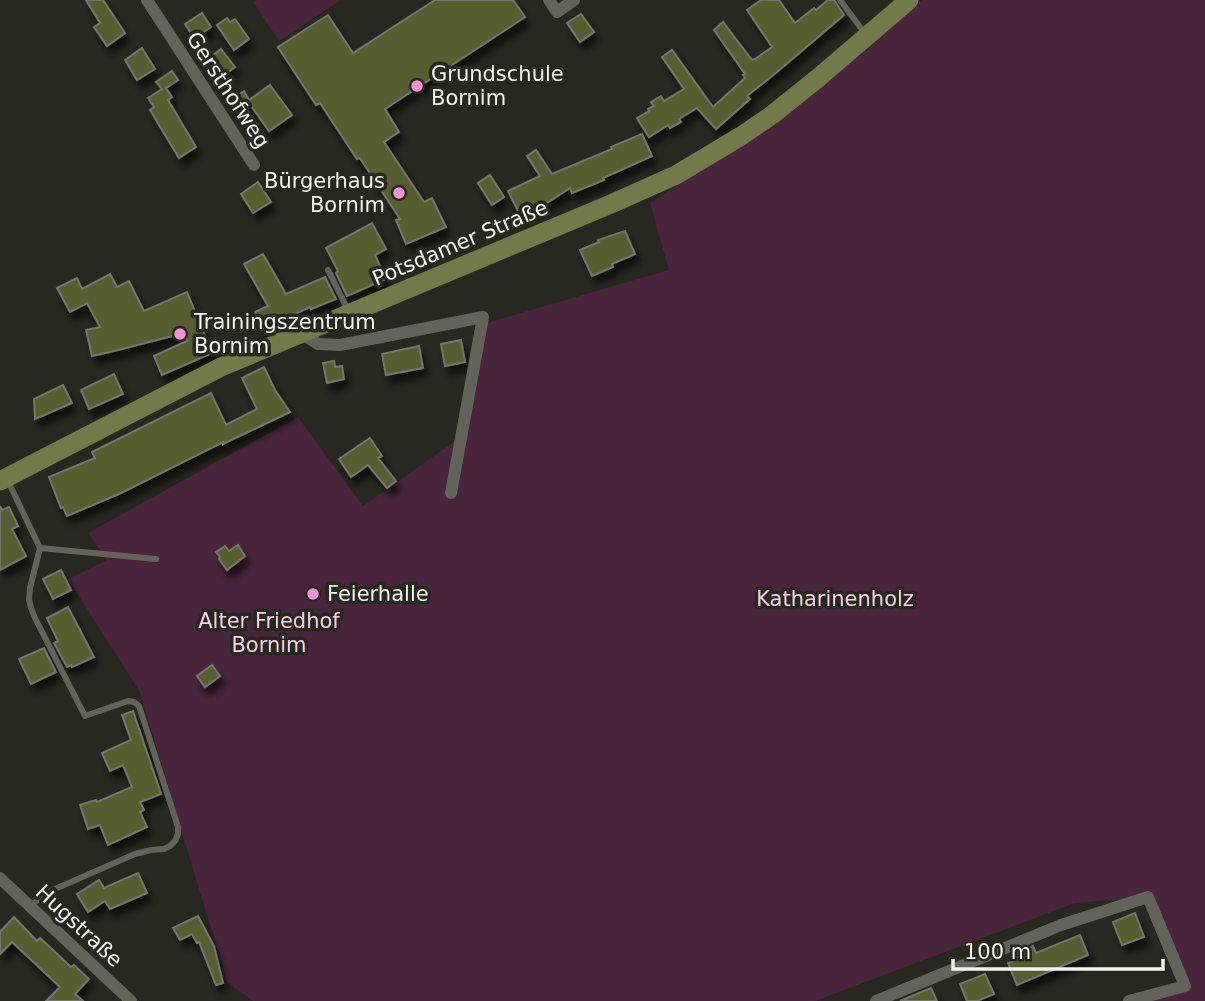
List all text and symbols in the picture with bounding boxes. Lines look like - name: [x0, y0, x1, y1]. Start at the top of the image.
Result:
- street label: Gersthofweg: [182, 27, 274, 153]
- place label: Grundschule Bornim: [431, 62, 564, 110]
- marker: Grundschule Bornim: [409, 78, 425, 94]
- place label: Bürgerhaus Bornim: [264, 169, 385, 217]
- marker: Bürgerhaus Bornim: [391, 185, 407, 201]
- street label: Potsdamer Straße: [369, 195, 551, 291]
- place label: Trainingszentrum Bornim: [193, 310, 376, 358]
- marker: Trainingszentrum Bornim: [172, 326, 188, 342]
- place label: Feierhalle: [327, 582, 429, 606]
- marker: Feierhalle: [305, 586, 321, 602]
- park label: Katharinenholz: [756, 587, 914, 611]
- park label: Alter Friedhof Bornim: [198, 609, 340, 657]
- street label: Hugstraße: [31, 880, 127, 972]
- scale bar: [953, 928, 1163, 972]
- text: 100 m: [964, 940, 1031, 964]

